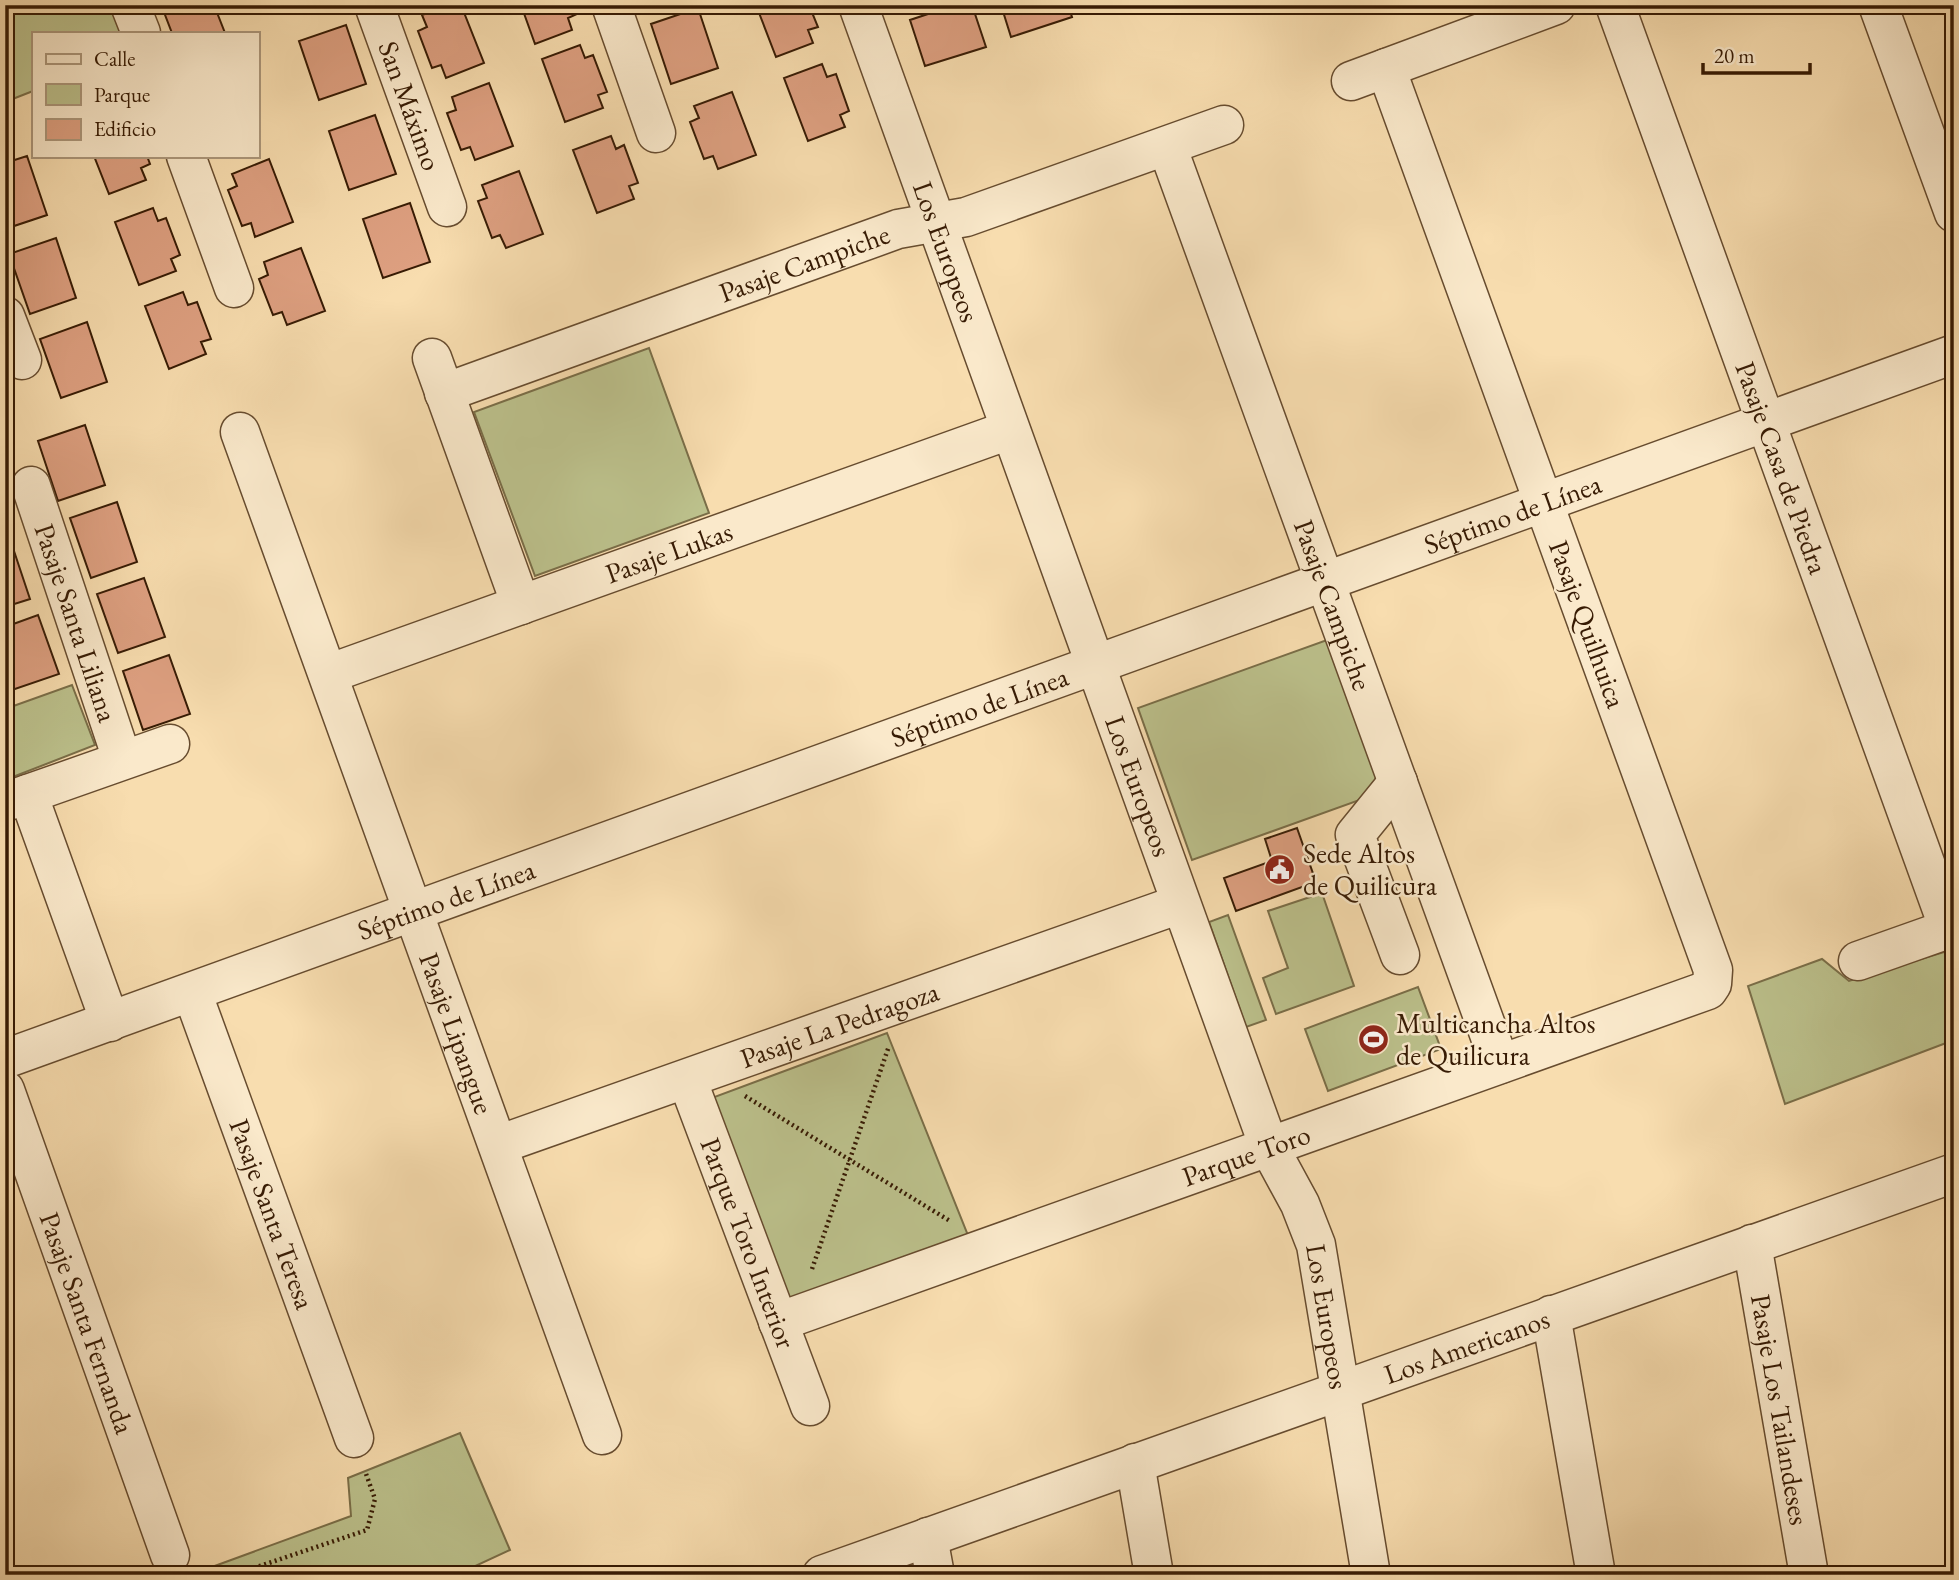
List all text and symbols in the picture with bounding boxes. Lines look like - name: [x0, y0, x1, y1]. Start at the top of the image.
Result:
- legend: [32, 32, 259, 158]
- scale bar: [1703, 32, 1810, 76]
- street label: San Máximo: [370, 36, 450, 175]
- text: 20 m: [1714, 42, 1755, 69]
- text: Calle: [94, 45, 136, 72]
- text: Parque: [94, 81, 150, 108]
- text: Edificio: [94, 115, 156, 142]
- street label: Los Europeos: [905, 176, 989, 327]
- street label: Pasaje Campiche: [714, 215, 895, 310]
- street label: Pasaje Casa de Piedra: [1727, 357, 1837, 580]
- street label: Séptimo de Línea: [1419, 465, 1607, 562]
- street label: Pasaje Lukas: [600, 513, 737, 591]
- street label: Pasaje Campiche: [1286, 514, 1381, 695]
- street label: Pasaje Santa Liliana: [27, 519, 127, 727]
- street label: Pasaje Quilhuica: [1541, 535, 1635, 714]
- street label: Séptimo de Línea: [886, 658, 1074, 755]
- street label: Los Europeos: [1097, 711, 1181, 861]
- place label: Sede Altos de Quilicura: [1303, 835, 1438, 903]
- street label: Séptimo de Línea: [352, 851, 541, 948]
- public building icon: Sede Altos de Quilicura: [1263, 852, 1297, 886]
- street label: Pasaje Lipangue: [411, 947, 503, 1119]
- street label: Pasaje La Pedragoza: [735, 972, 944, 1076]
- place label: Multicancha Altos de Quilicura: [1396, 1005, 1596, 1073]
- sports icon: Multicancha Altos de Quilicura: [1356, 1022, 1390, 1056]
- street label: Pasaje Santa Teresa: [222, 1114, 324, 1315]
- street label: Parque Toro: [1177, 1116, 1315, 1194]
- street label: Parque Toro Interior: [693, 1132, 805, 1354]
- street label: Pasaje Santa Fernanda: [32, 1207, 144, 1439]
- street label: Los Europeos: [1298, 1241, 1358, 1392]
- street label: Pasaje Los Tailandeses: [1743, 1291, 1818, 1528]
- street label: Los Americanos: [1379, 1300, 1554, 1392]

